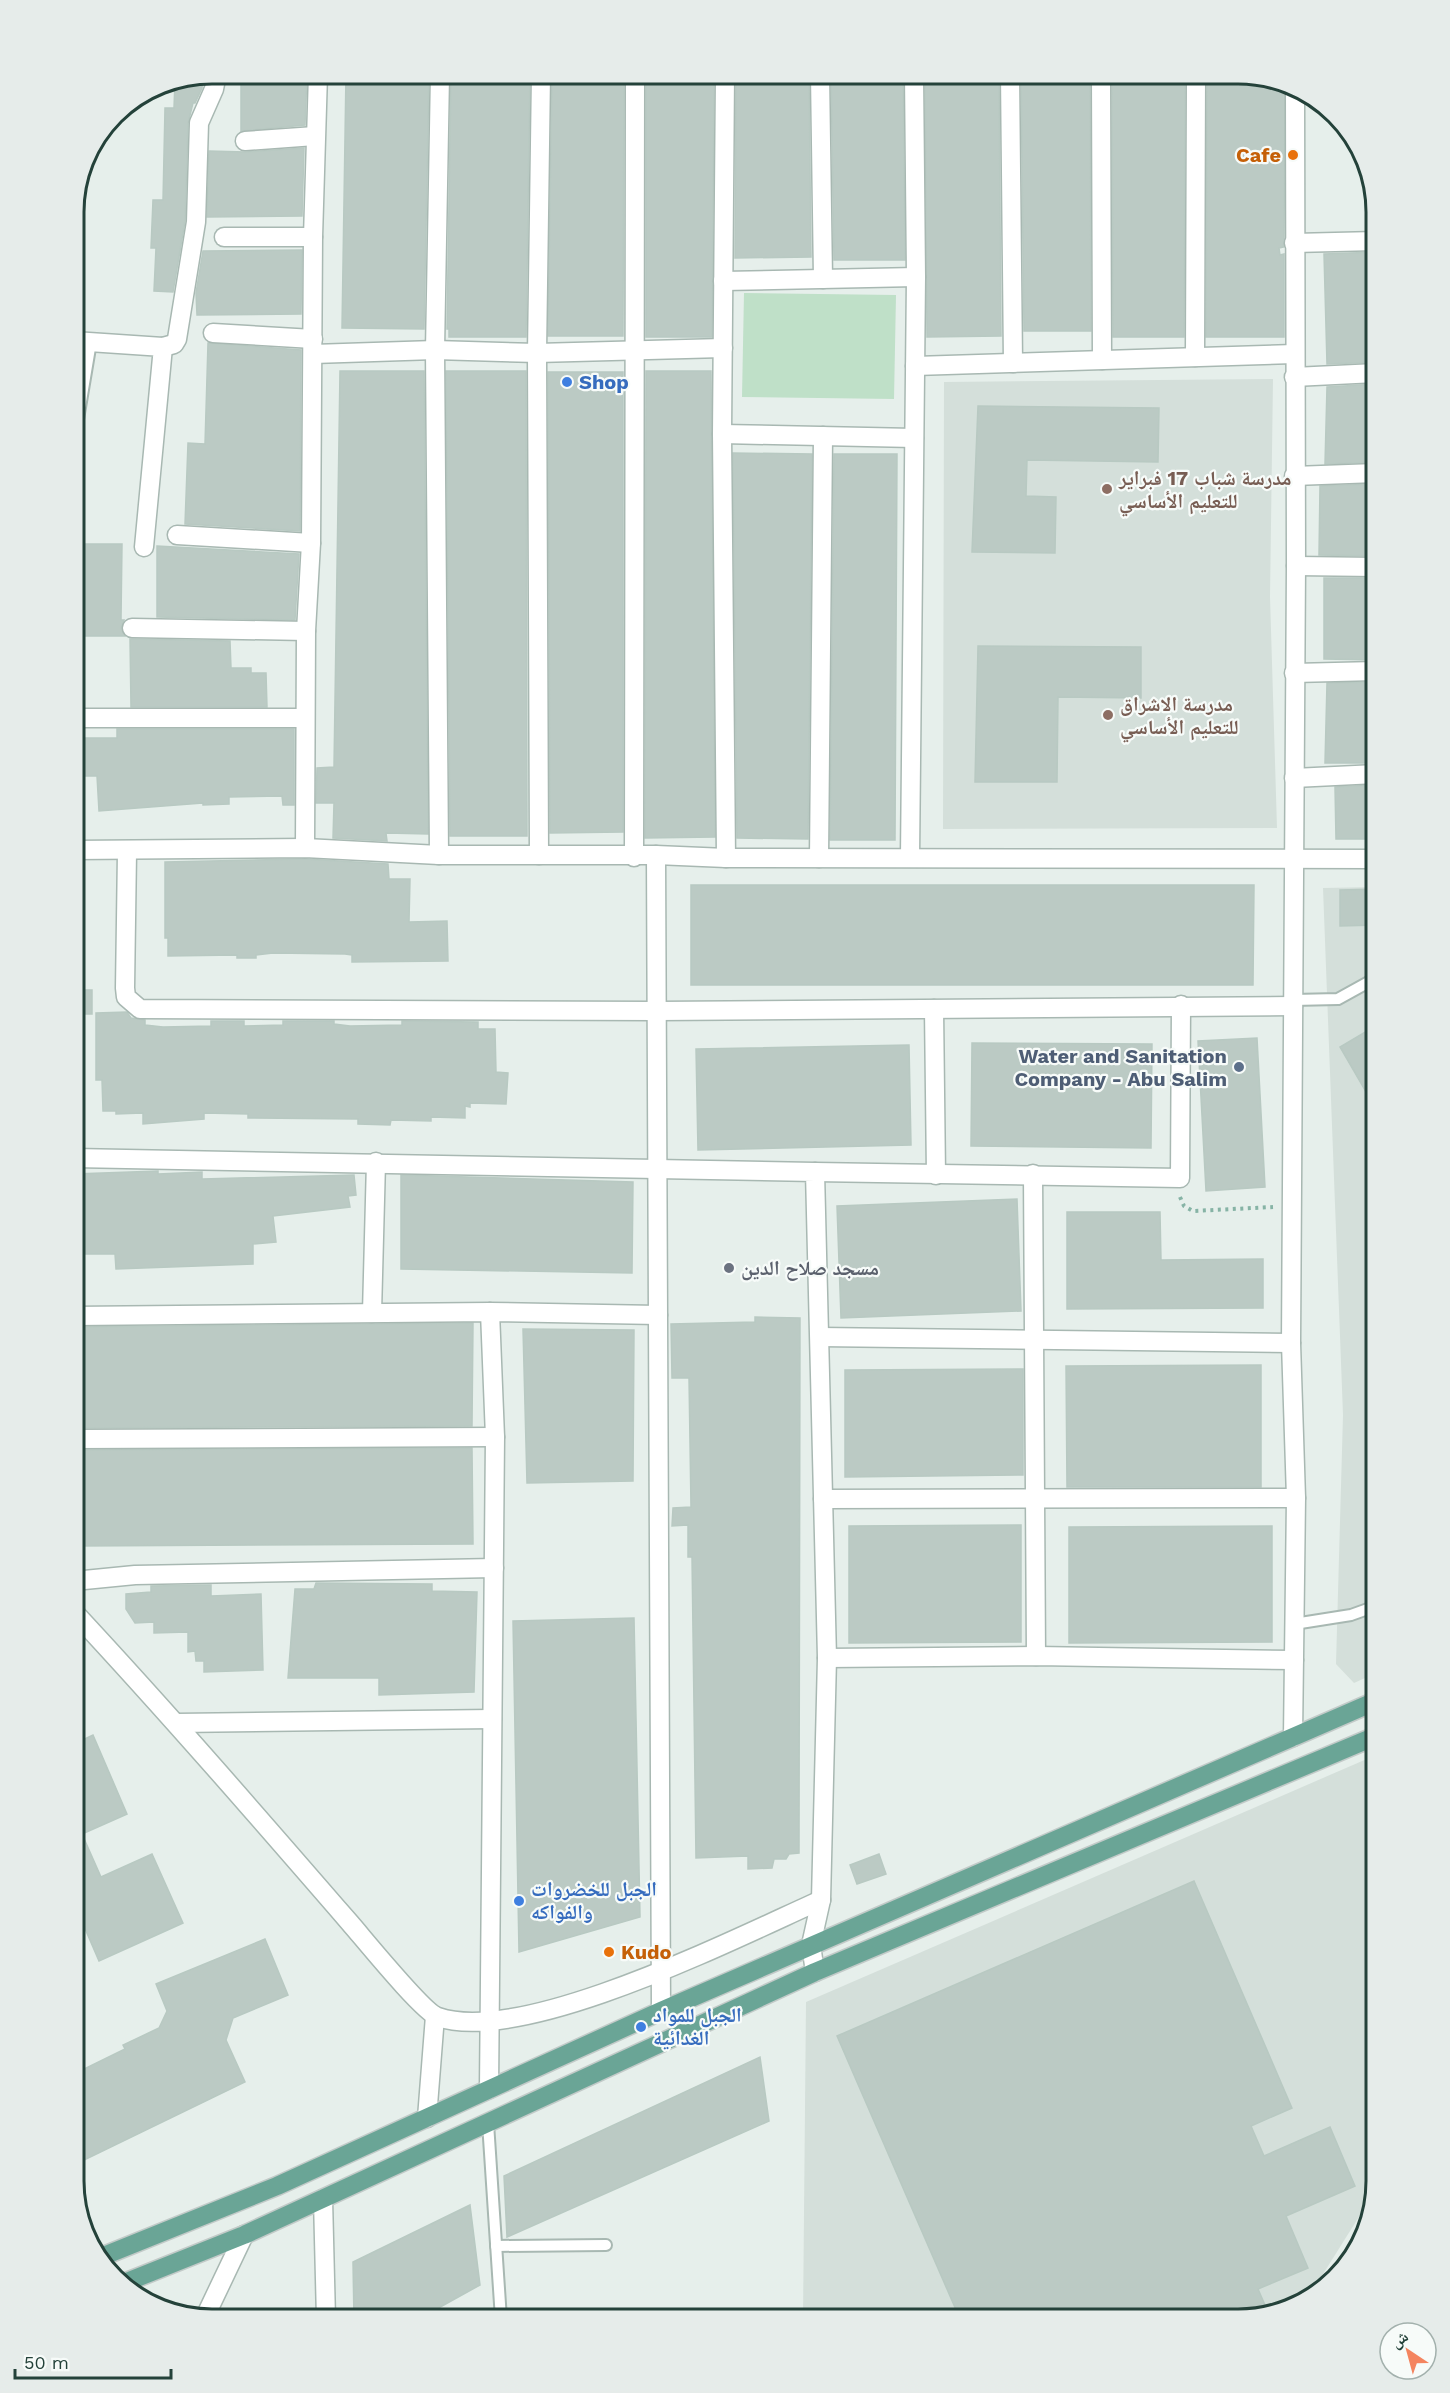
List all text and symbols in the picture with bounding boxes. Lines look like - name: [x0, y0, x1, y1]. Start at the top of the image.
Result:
- place label: Cafe: [1236, 143, 1281, 167]
- marker: Cafe: [1286, 148, 1300, 162]
- place label: Shop: [579, 370, 629, 394]
- marker: Shop: [560, 375, 574, 389]
- place label: مدرسة شباب 17 فبراير للتعليم الأساسي: [1118, 466, 1291, 517]
- marker: مدرسة شباب 17 فبراير للتعليم الأساسي: [1100, 482, 1114, 496]
- place label: مدرسة الاشراق للتعليم الأساسي: [1120, 692, 1238, 743]
- marker: مدرسة الاشراق للتعليم الأساسي: [1101, 708, 1115, 722]
- place label: Water and Sanitation Company - Abu Salim: [1014, 1044, 1227, 1091]
- marker: Water and Sanitation Company - Abu Salim: [1232, 1060, 1246, 1074]
- place label: مسجد صلاح الدين: [741, 1256, 879, 1281]
- marker: مسجد صلاح الدين: [722, 1261, 736, 1275]
- place label: الجبل للخضروات والفواكه: [531, 1877, 657, 1924]
- marker: الجبل للخضروات والفواكه: [512, 1894, 526, 1908]
- place label: Kudo: [621, 1940, 672, 1964]
- marker: Kudo: [602, 1945, 616, 1959]
- place label: الجبل للمواد الغدائية: [653, 2003, 742, 2050]
- marker: الجبل للمواد الغدائية: [634, 2020, 648, 2034]
- north arrow: [1378, 2321, 1438, 2381]
- text: ش: [1387, 2327, 1412, 2352]
- scale bar: [15, 2342, 171, 2380]
- text: 50 m: [24, 2352, 69, 2373]

